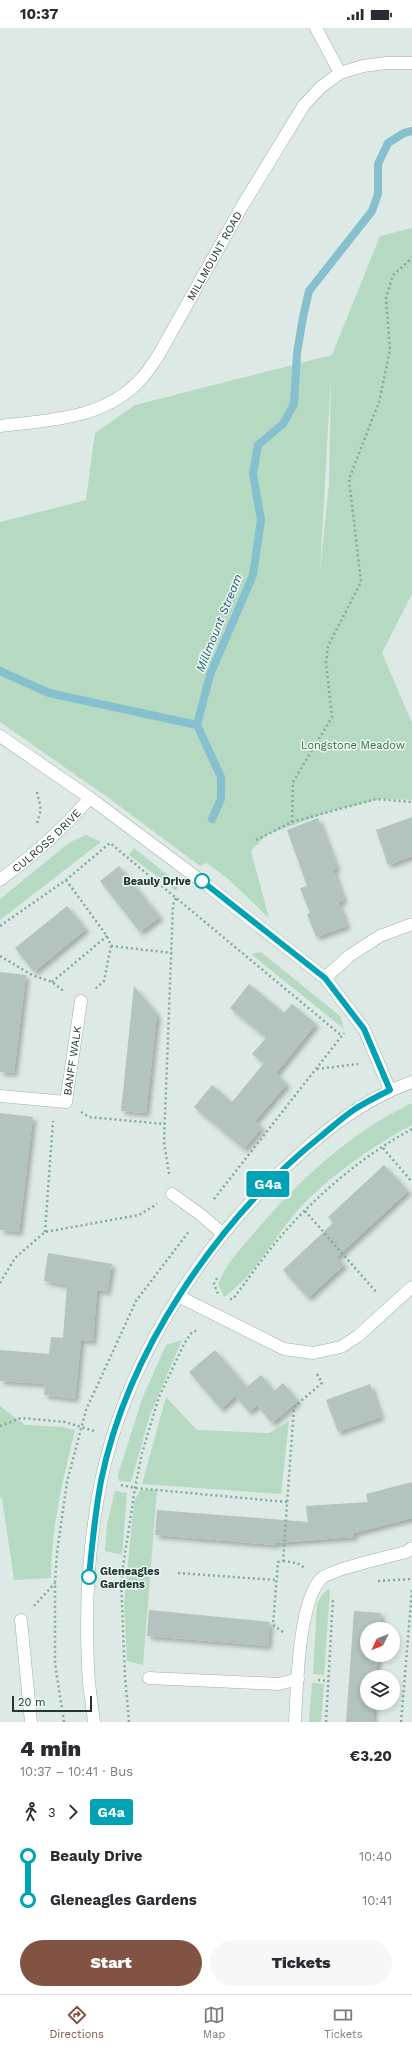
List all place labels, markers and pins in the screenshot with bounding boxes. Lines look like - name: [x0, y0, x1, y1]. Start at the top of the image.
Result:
- marker: Beauly Drive: [194, 873, 210, 889]
- place label: Beauly Drive: [123, 875, 191, 888]
- place label: Gleneagles Gardens: [100, 1565, 160, 1591]
- marker: Gleneagles Gardens: [81, 1569, 97, 1585]

